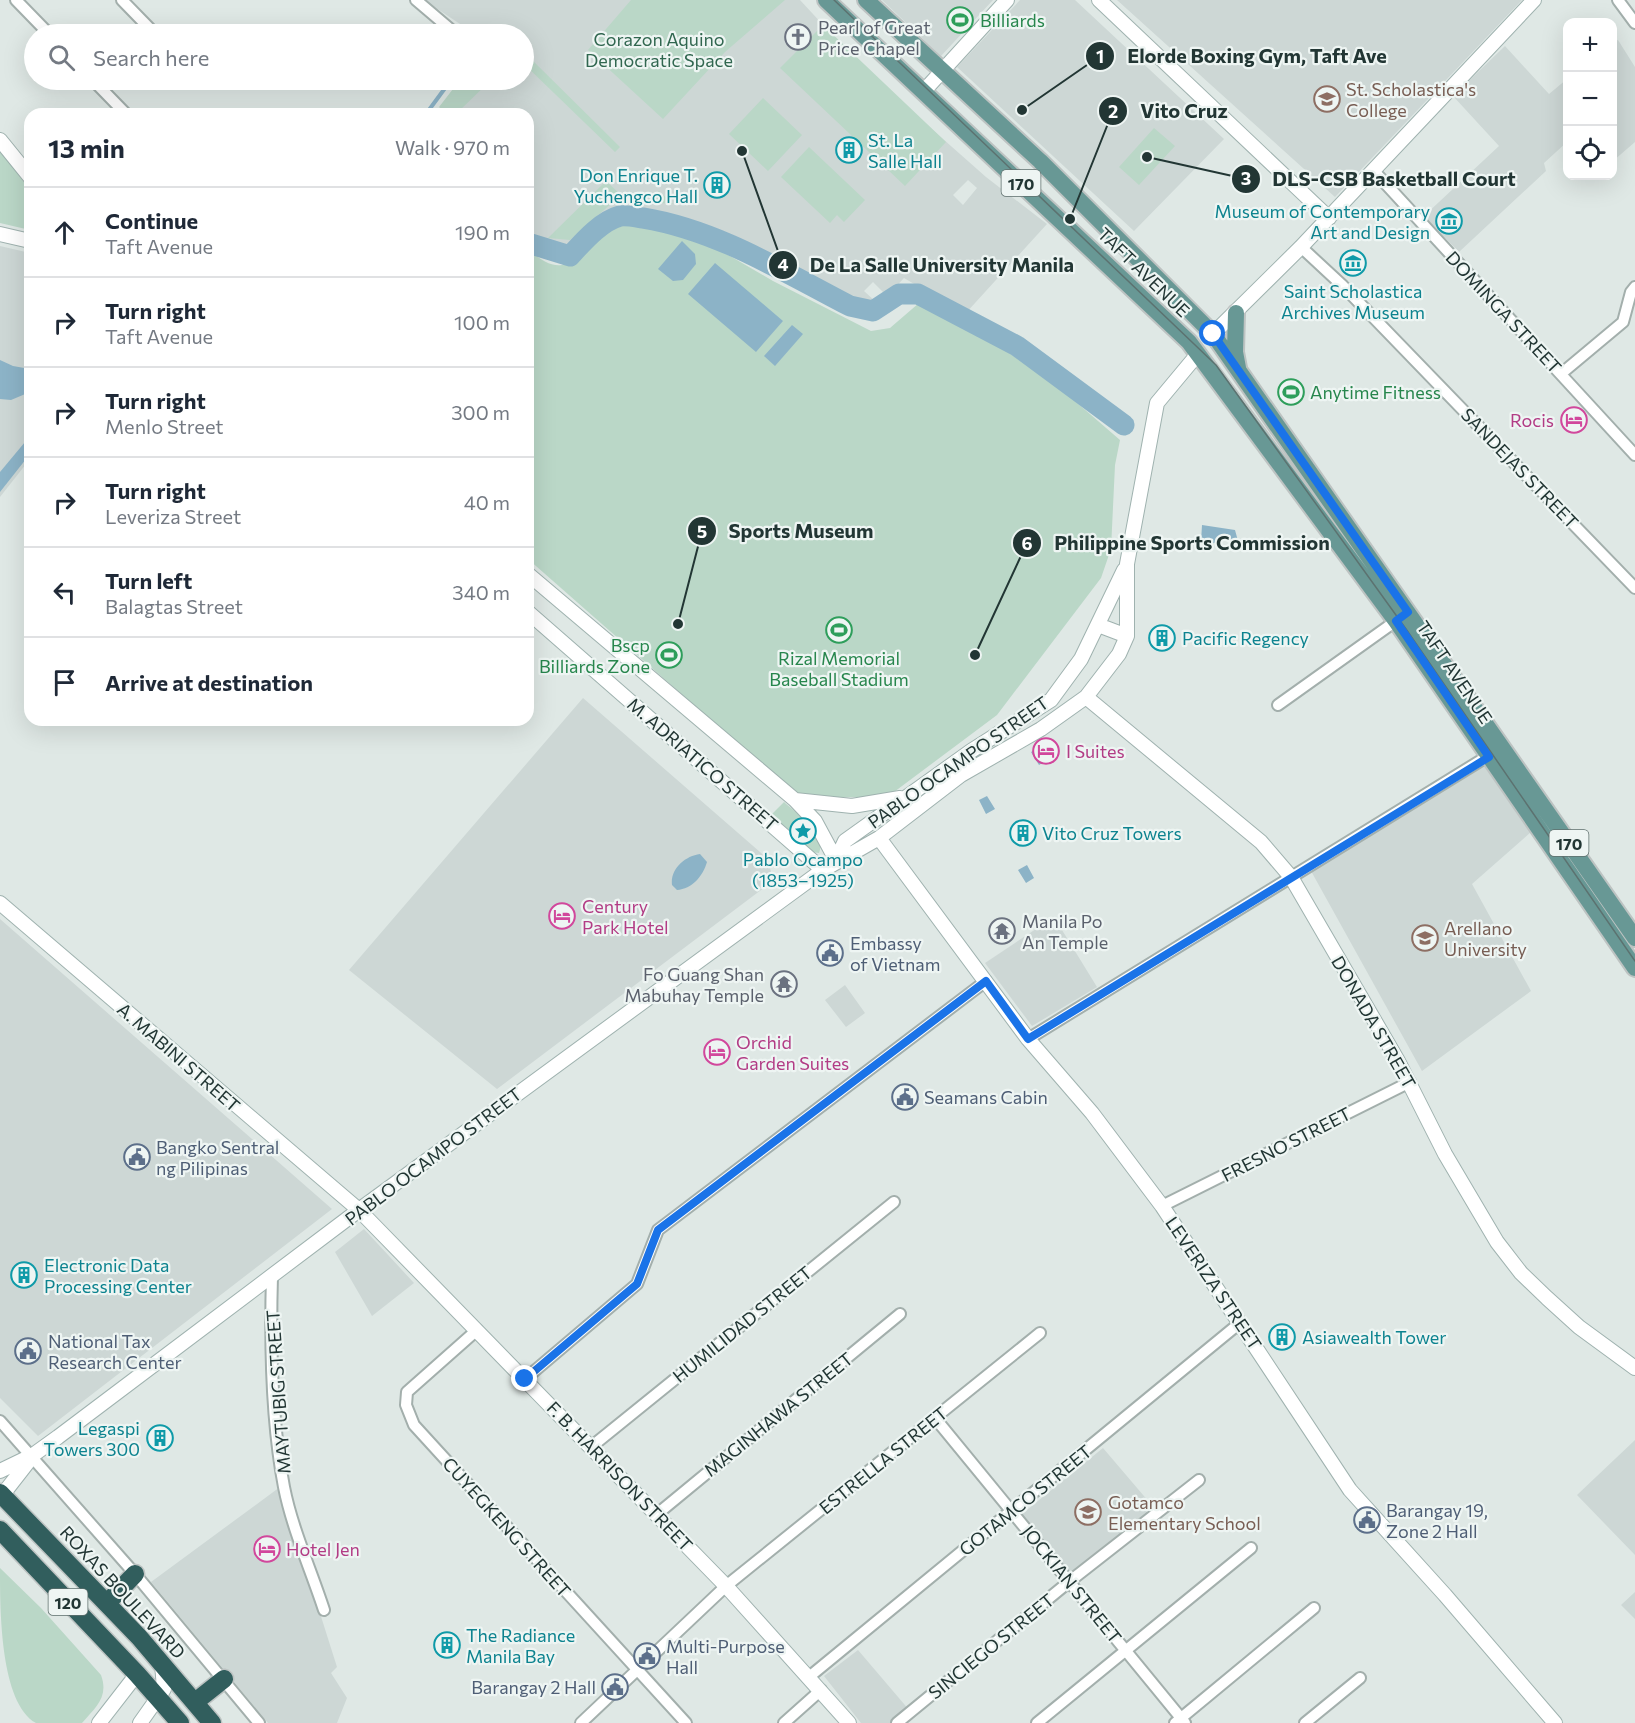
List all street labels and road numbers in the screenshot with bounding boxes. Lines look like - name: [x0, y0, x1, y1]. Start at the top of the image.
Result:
- road number: 170: [1002, 170, 1040, 196]
- street label: TAFT AVENUE: [1093, 223, 1195, 321]
- street label: DOMINGA STREET: [1442, 246, 1566, 378]
- street label: SANDEJAS STREET: [1457, 403, 1583, 533]
- street label: TAFT AVENUE: [1413, 616, 1497, 728]
- street label: PABLO OCAMPO STREET: [863, 691, 1053, 833]
- street label: M. ADRIATICO STREET: [623, 693, 783, 835]
- road number: 170: [1550, 830, 1588, 856]
- street label: DONADA STREET: [1327, 952, 1421, 1092]
- street label: A. MABINI STREET: [113, 998, 245, 1116]
- street label: PABLO OCAMPO STREET: [340, 1082, 526, 1230]
- street label: FRESNO STREET: [1218, 1102, 1354, 1186]
- street label: LEVERIZA STREET: [1161, 1212, 1267, 1354]
- street label: HUMILIDAD STREET: [668, 1261, 816, 1387]
- street label: MAYTUBIG STREET: [261, 1309, 295, 1475]
- street label: MAGINHAWA STREET: [699, 1347, 857, 1481]
- street label: F. B. HARRISON STREET: [543, 1396, 697, 1556]
- street label: ESTRELLA STREET: [814, 1402, 952, 1518]
- street label: GOTAMCO STREET: [954, 1440, 1096, 1560]
- street label: CUYEGKENG STREET: [438, 1452, 576, 1602]
- street label: JOCKIAN STREET: [1018, 1520, 1126, 1648]
- street label: ROXAS BOULEVARD: [56, 1521, 190, 1663]
- road number: 120: [48, 1589, 88, 1615]
- street label: SINCIEGO STREET: [924, 1589, 1058, 1703]

